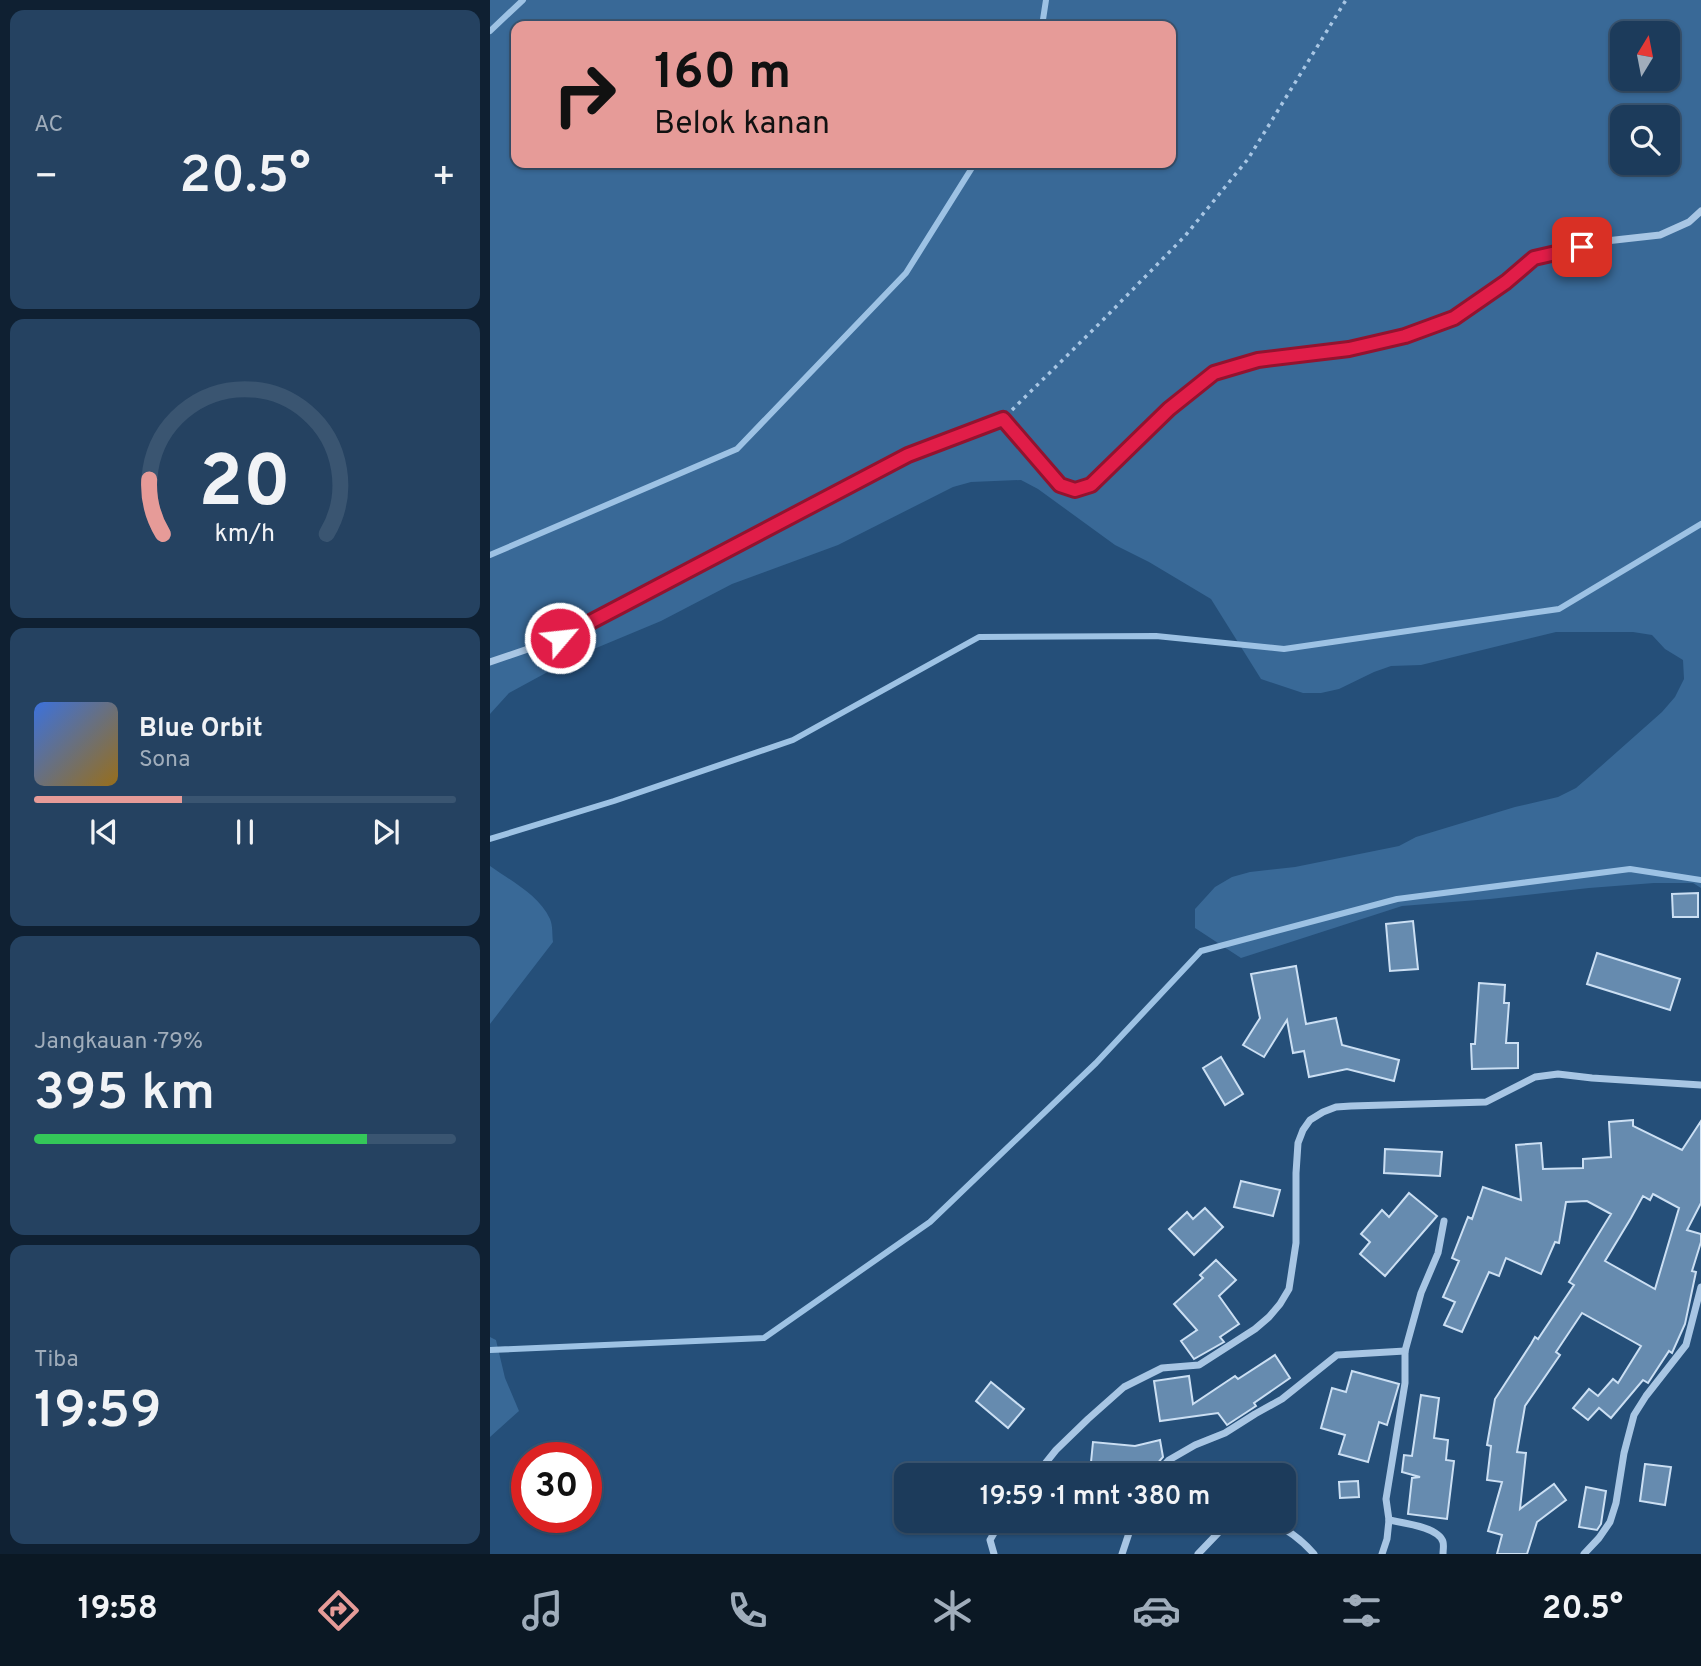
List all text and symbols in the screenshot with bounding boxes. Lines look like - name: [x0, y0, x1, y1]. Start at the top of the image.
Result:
- north arrow: [1610, 21, 1680, 91]
- map controls: [1610, 21, 1680, 175]
- text: 160 m: [654, 44, 791, 106]
- icon: right: [539, 49, 630, 140]
- text: Belok kanan: [654, 105, 830, 145]
- button: search: [1610, 105, 1680, 175]
- text: AC: [34, 111, 63, 140]
- text: 20.5°: [179, 145, 311, 211]
- text: −: [34, 154, 59, 203]
- text: +: [431, 154, 456, 203]
- pin: [1552, 217, 1612, 277]
- icon: arrive: [1563, 228, 1601, 266]
- text: 20: [199, 441, 291, 533]
- text: km/h: [215, 519, 275, 551]
- position arrow: [523, 601, 597, 675]
- text: Blue Orbit: [139, 713, 263, 746]
- text: Sona: [139, 746, 190, 775]
- icon: previous: [85, 813, 123, 851]
- icon: pause: [226, 813, 264, 851]
- icon: next: [367, 813, 405, 851]
- text: Jangkauan · 79%: [34, 1028, 203, 1057]
- text: 395 km: [34, 1062, 215, 1128]
- text: Tiba: [34, 1346, 79, 1375]
- text: 19:59: [34, 1380, 162, 1446]
- speed limit sign: 30: [511, 1442, 602, 1533]
- text: 19:59 · 1 mnt · 380 m: [980, 1481, 1210, 1514]
- icon: directions: [314, 1586, 363, 1635]
- icon: music: [518, 1586, 567, 1635]
- icon: phone: [723, 1586, 772, 1635]
- icon: climate: [928, 1586, 977, 1635]
- icon: car: [1132, 1586, 1181, 1635]
- icon: filters: [1337, 1586, 1386, 1635]
- text: 19:58: [78, 1590, 158, 1630]
- text: 20.5°: [1542, 1590, 1623, 1630]

